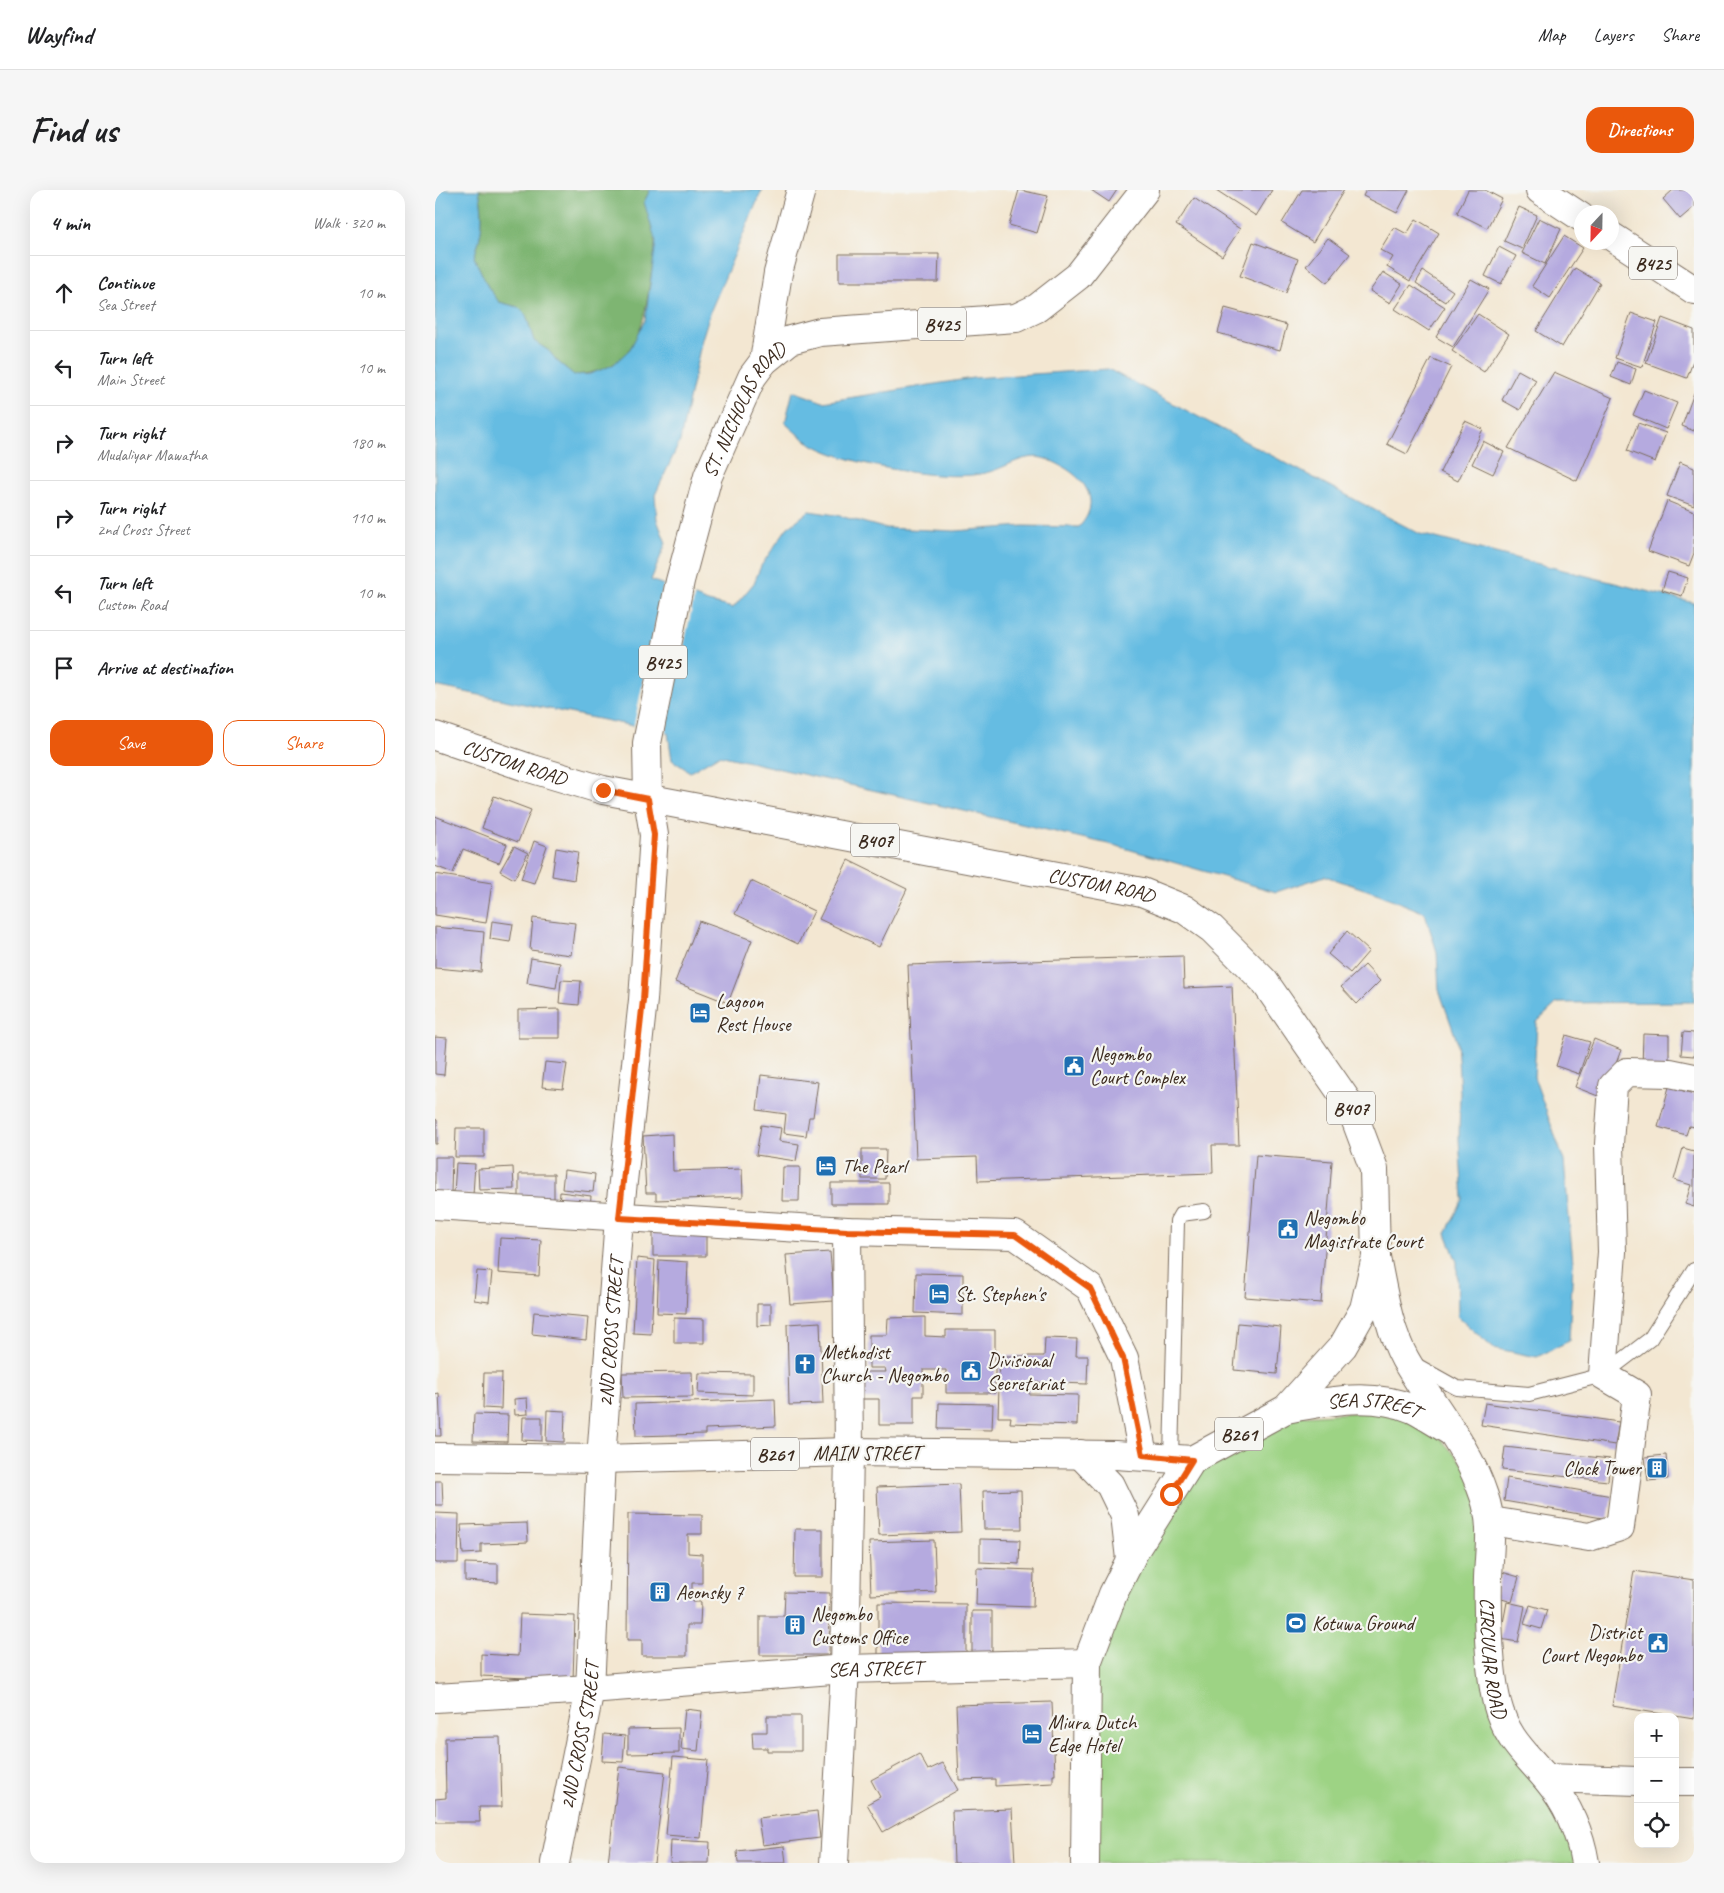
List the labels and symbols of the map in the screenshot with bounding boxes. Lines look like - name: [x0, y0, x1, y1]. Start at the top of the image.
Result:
- north arrow: [1574, 205, 1619, 250]
- road number: B425: [1629, 246, 1677, 280]
- road number: B425: [918, 308, 966, 340]
- street label: ST. NICHOLAS ROAD: [697, 336, 792, 481]
- road number: B425: [639, 646, 687, 678]
- street label: CUSTOM ROAD: [459, 734, 572, 792]
- route end: [592, 779, 615, 802]
- road number: B407: [851, 824, 899, 856]
- street label: CUSTOM ROAD: [1046, 863, 1161, 910]
- place label: Lagoon Rest House: [716, 989, 792, 1037]
- hotel icon: Lagoon Rest House: [688, 1001, 712, 1025]
- place label: Negombo Court Complex: [1090, 1042, 1187, 1090]
- public building icon: Negombo Court Complex: [1062, 1054, 1086, 1078]
- road number: B407: [1327, 1091, 1375, 1124]
- hotel icon: The Pearl: [814, 1154, 838, 1178]
- place label: The Pearl: [842, 1154, 910, 1179]
- place label: Negombo Magistrate Court: [1304, 1206, 1425, 1254]
- public building icon: Negombo Magistrate Court: [1276, 1217, 1300, 1241]
- street label: 2ND CROSS STREET: [593, 1253, 629, 1408]
- hotel icon: St. Stephen's: [927, 1282, 951, 1306]
- place label: St. Stephen's: [955, 1282, 1047, 1307]
- place label: Methodist Church - Negombo: [821, 1340, 949, 1388]
- place label: Divisional Secretariat: [987, 1348, 1066, 1396]
- church icon: Methodist Church - Negombo: [793, 1352, 817, 1376]
- public building icon: Divisional Secretariat: [959, 1359, 983, 1383]
- street label: SEA STREET: [1326, 1387, 1429, 1426]
- road number: B261: [1215, 1418, 1263, 1450]
- road number: B261: [751, 1438, 799, 1470]
- street label: MAIN STREET: [813, 1441, 926, 1466]
- place label: Clock Tower: [1563, 1456, 1643, 1481]
- building icon: Clock Tower: [1645, 1456, 1669, 1480]
- route start: [1160, 1483, 1183, 1506]
- building icon: Aeonsky 7: [648, 1580, 672, 1604]
- place label: Aeonsky 7: [676, 1580, 744, 1605]
- street label: CIRCULAR ROAD: [1475, 1598, 1513, 1723]
- place label: Negombo Customs Office: [811, 1602, 909, 1650]
- sports icon: Kotuwa Ground: [1284, 1611, 1308, 1635]
- place label: Kotuwa Ground: [1312, 1611, 1417, 1636]
- building icon: Negombo Customs Office: [783, 1613, 807, 1637]
- place label: District Court Negombo: [1541, 1620, 1644, 1668]
- public building icon: District Court Negombo: [1646, 1631, 1670, 1655]
- street label: SEA STREET: [827, 1655, 927, 1683]
- street label: 2ND CROSS STREET: [554, 1657, 604, 1812]
- place label: Miura Dutch Edge Hotel: [1048, 1710, 1138, 1758]
- hotel icon: Miura Dutch Edge Hotel: [1020, 1722, 1044, 1746]

